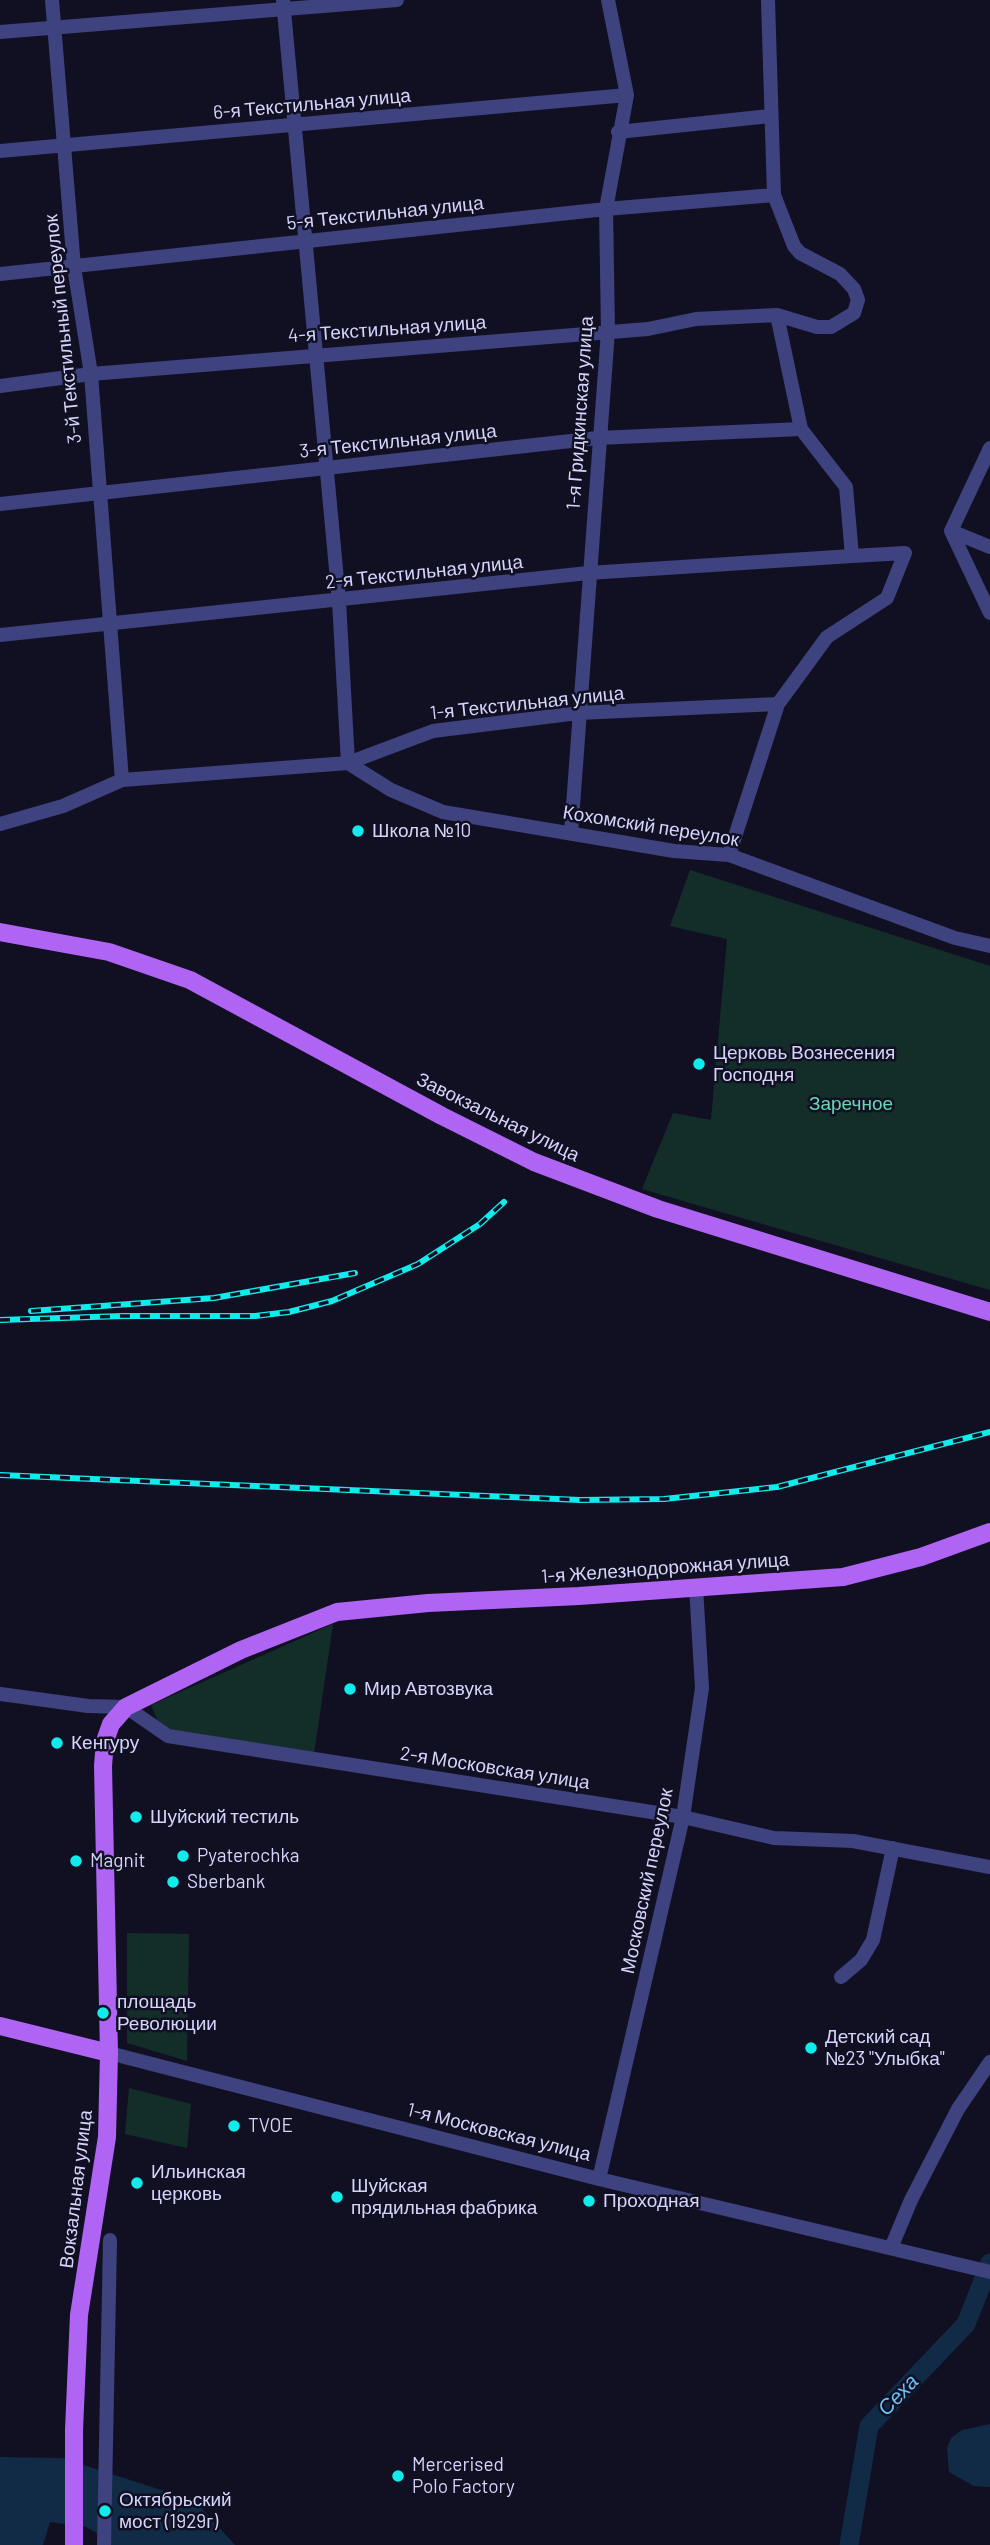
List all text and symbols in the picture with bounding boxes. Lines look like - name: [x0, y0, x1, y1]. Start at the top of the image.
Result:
- street label: 6-я Текстильная улица: [212, 84, 412, 124]
- street label: 5-я Текстильная улица: [285, 191, 485, 235]
- street label: 3-й Текстильный переулок: [40, 213, 86, 445]
- street label: 4-я Текстильная улица: [287, 311, 487, 347]
- street label: 1-я Гридкинская улица: [562, 315, 598, 511]
- street label: 3-я Текстильная улица: [298, 419, 498, 463]
- street label: 2-я Текстильная улица: [324, 550, 524, 594]
- street label: 1-я Текстильная улица: [429, 681, 625, 725]
- street label: Кохомский переулок: [561, 801, 741, 851]
- place label: Школа №10: [372, 820, 471, 842]
- marker: Школа №10: [350, 823, 366, 839]
- place label: Церковь Вознесения Господня: [713, 1042, 895, 1086]
- marker: Церковь Вознесения Господня: [691, 1056, 707, 1072]
- street label: Завокзальная улица: [413, 1068, 583, 1166]
- park label: Заречное: [809, 1093, 893, 1115]
- street label: 1-я Железнодорожная улица: [540, 1548, 790, 1588]
- place label: Мир Автозвука: [364, 1678, 493, 1700]
- marker: Мир Автозвука: [342, 1681, 358, 1697]
- place label: Кенгуру: [71, 1732, 139, 1754]
- marker: Кенгуру: [49, 1735, 65, 1751]
- street label: 2-я Московская улица: [398, 1742, 592, 1794]
- street label: Московский переулок: [616, 1786, 678, 1976]
- place label: Шуйский тестиль: [150, 1806, 299, 1828]
- marker: Шуйский тестиль: [128, 1809, 144, 1825]
- place label: Pyaterochka: [197, 1845, 300, 1867]
- marker: Pyaterochka: [175, 1848, 191, 1864]
- place label: Magnit: [90, 1850, 145, 1872]
- marker: Magnit: [68, 1853, 84, 1869]
- place label: Sberbank: [187, 1871, 265, 1893]
- marker: Sberbank: [165, 1874, 181, 1890]
- place label: площадь Революции: [117, 1991, 217, 2035]
- marker: площадь Революции: [95, 2005, 111, 2021]
- place label: Детский сад №23 "Улыбка": [825, 2026, 945, 2070]
- marker: Детский сад №23 "Улыбка": [803, 2040, 819, 2056]
- street label: 1-я Московская улица: [405, 2098, 593, 2166]
- street label: Вокзальная улица: [55, 2109, 97, 2269]
- place label: TVOE: [248, 2115, 293, 2137]
- marker: TVOE: [226, 2118, 242, 2134]
- place label: Ильинская церковь: [151, 2161, 246, 2205]
- marker: Ильинская церковь: [129, 2175, 145, 2191]
- place label: Шуйская прядильная фабрика: [351, 2175, 537, 2219]
- marker: Шуйская прядильная фабрика: [329, 2189, 345, 2205]
- place label: Проходная: [603, 2190, 699, 2212]
- marker: Проходная: [581, 2193, 597, 2209]
- water label: Сеха: [872, 2369, 924, 2421]
- place label: Mercerised Polo Factory: [412, 2454, 515, 2498]
- marker: Mercerised Polo Factory: [390, 2468, 406, 2484]
- place label: Октябрьский мост (1929г): [119, 2489, 232, 2533]
- marker: Октябрьский мост (1929г): [97, 2503, 113, 2519]

